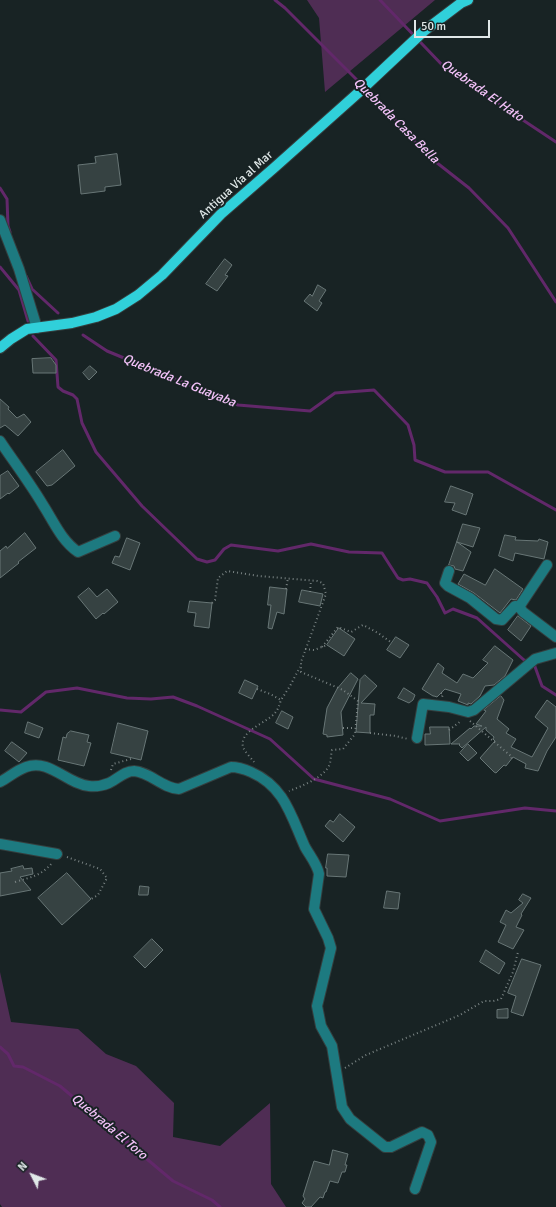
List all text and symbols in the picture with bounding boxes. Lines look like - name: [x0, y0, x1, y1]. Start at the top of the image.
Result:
- scale bar: [416, 12, 492, 38]
- text: 50 m: [421, 19, 446, 34]
- water label: Quebrada El Hato: [438, 57, 526, 125]
- water label: Quebrada Casa Bella: [350, 75, 442, 167]
- street label: Antigua Vía al Mar: [196, 148, 276, 222]
- water label: Quebrada La Guayaba: [120, 351, 238, 411]
- water label: Quebrada El Toro: [68, 1091, 150, 1163]
- north arrow: [12, 1155, 52, 1195]
- text: N: [15, 1159, 30, 1174]

